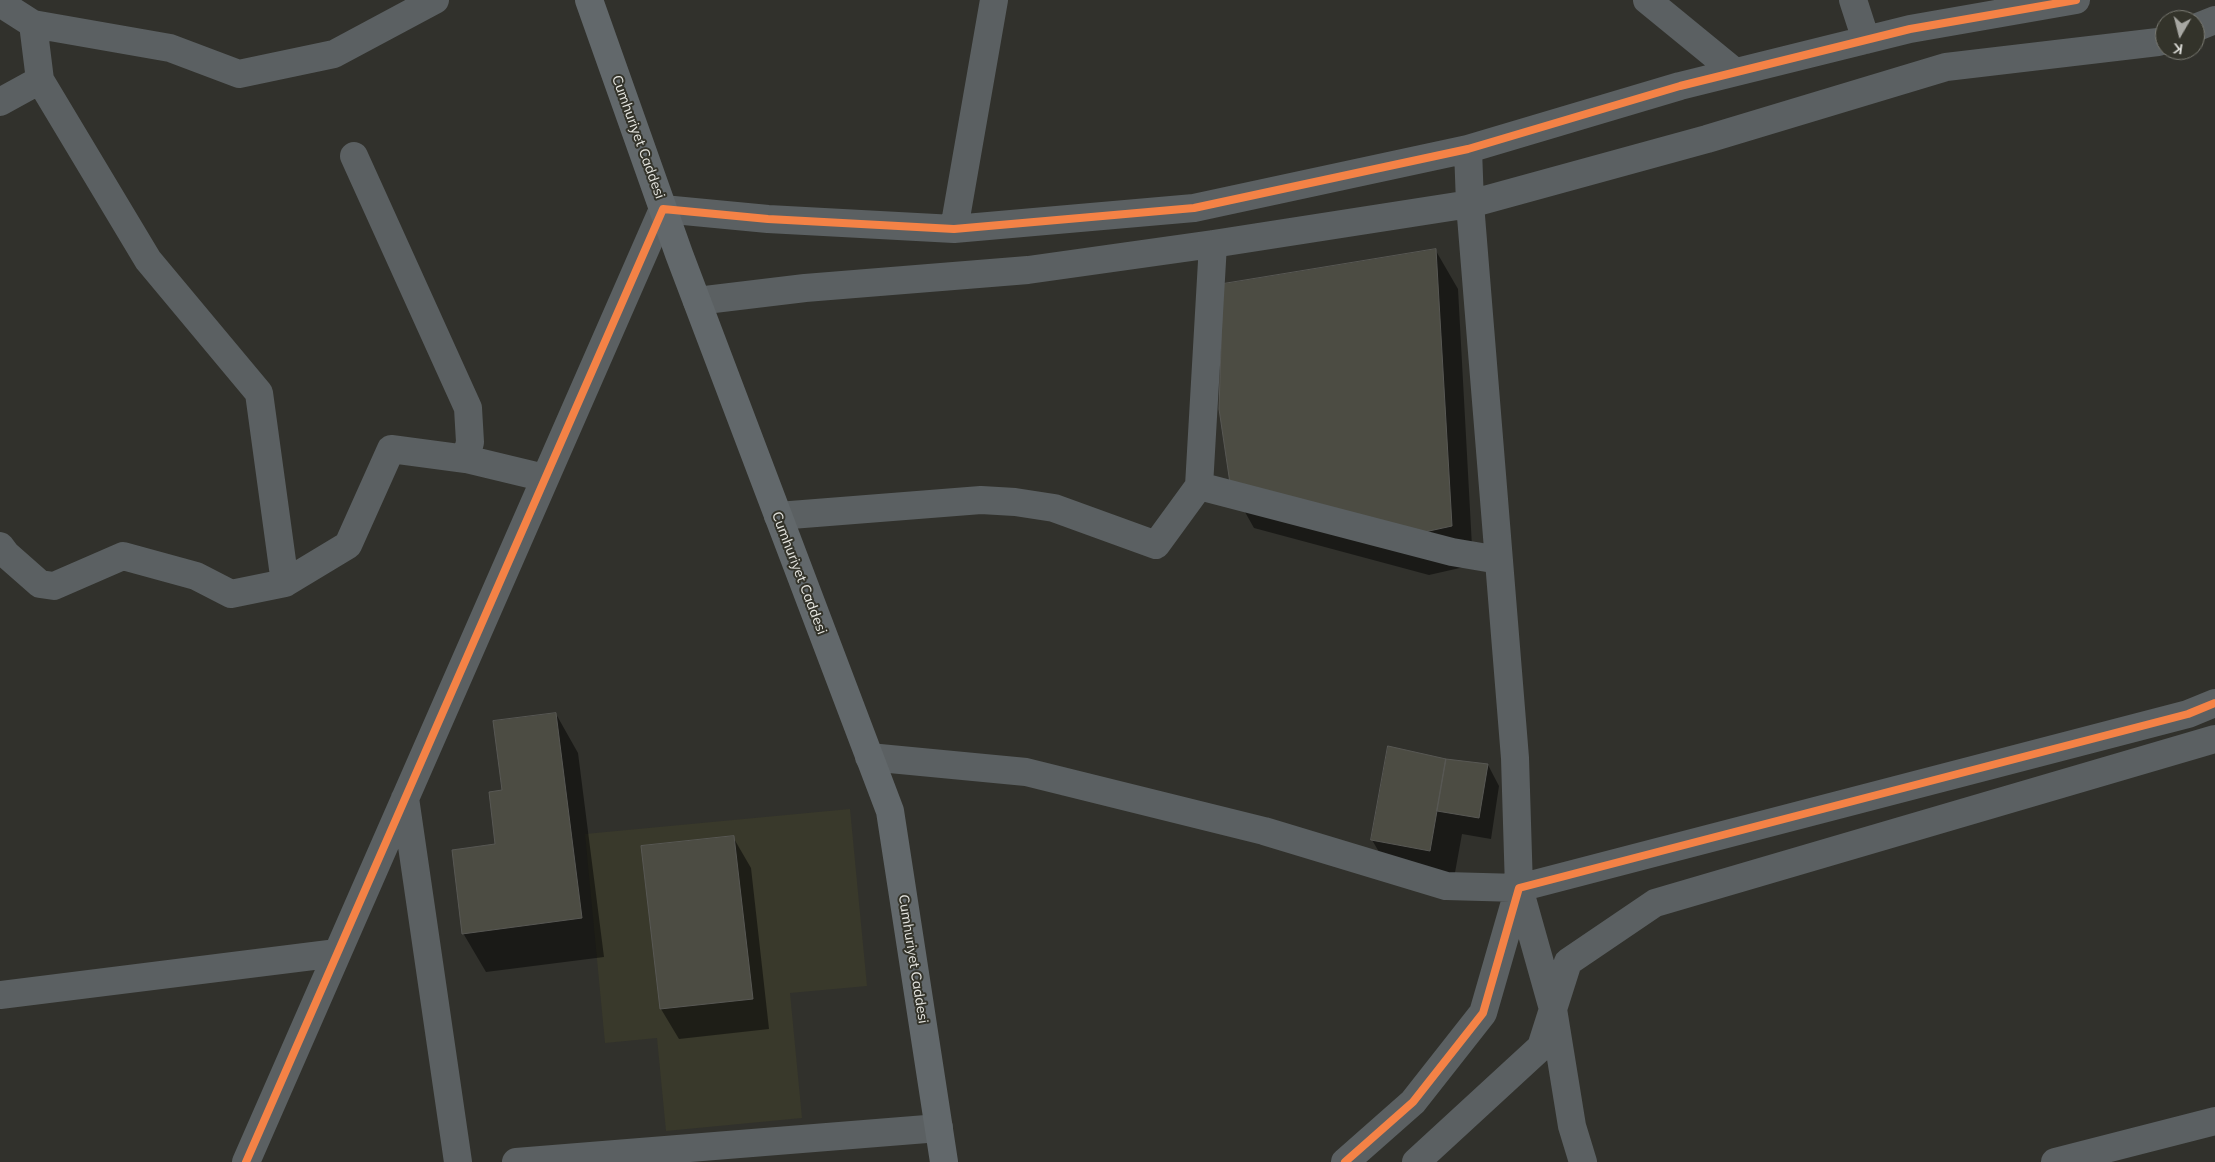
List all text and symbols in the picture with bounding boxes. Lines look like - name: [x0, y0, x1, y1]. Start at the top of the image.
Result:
- north arrow: [2155, 10, 2205, 60]
- text: K: [2172, 39, 2184, 58]
- street label: Cumhuriyet Caddesi: [608, 73, 668, 201]
- street label: Cumhuriyet Caddesi: [768, 509, 830, 637]
- street label: Cumhuriyet Caddesi: [895, 893, 931, 1025]

